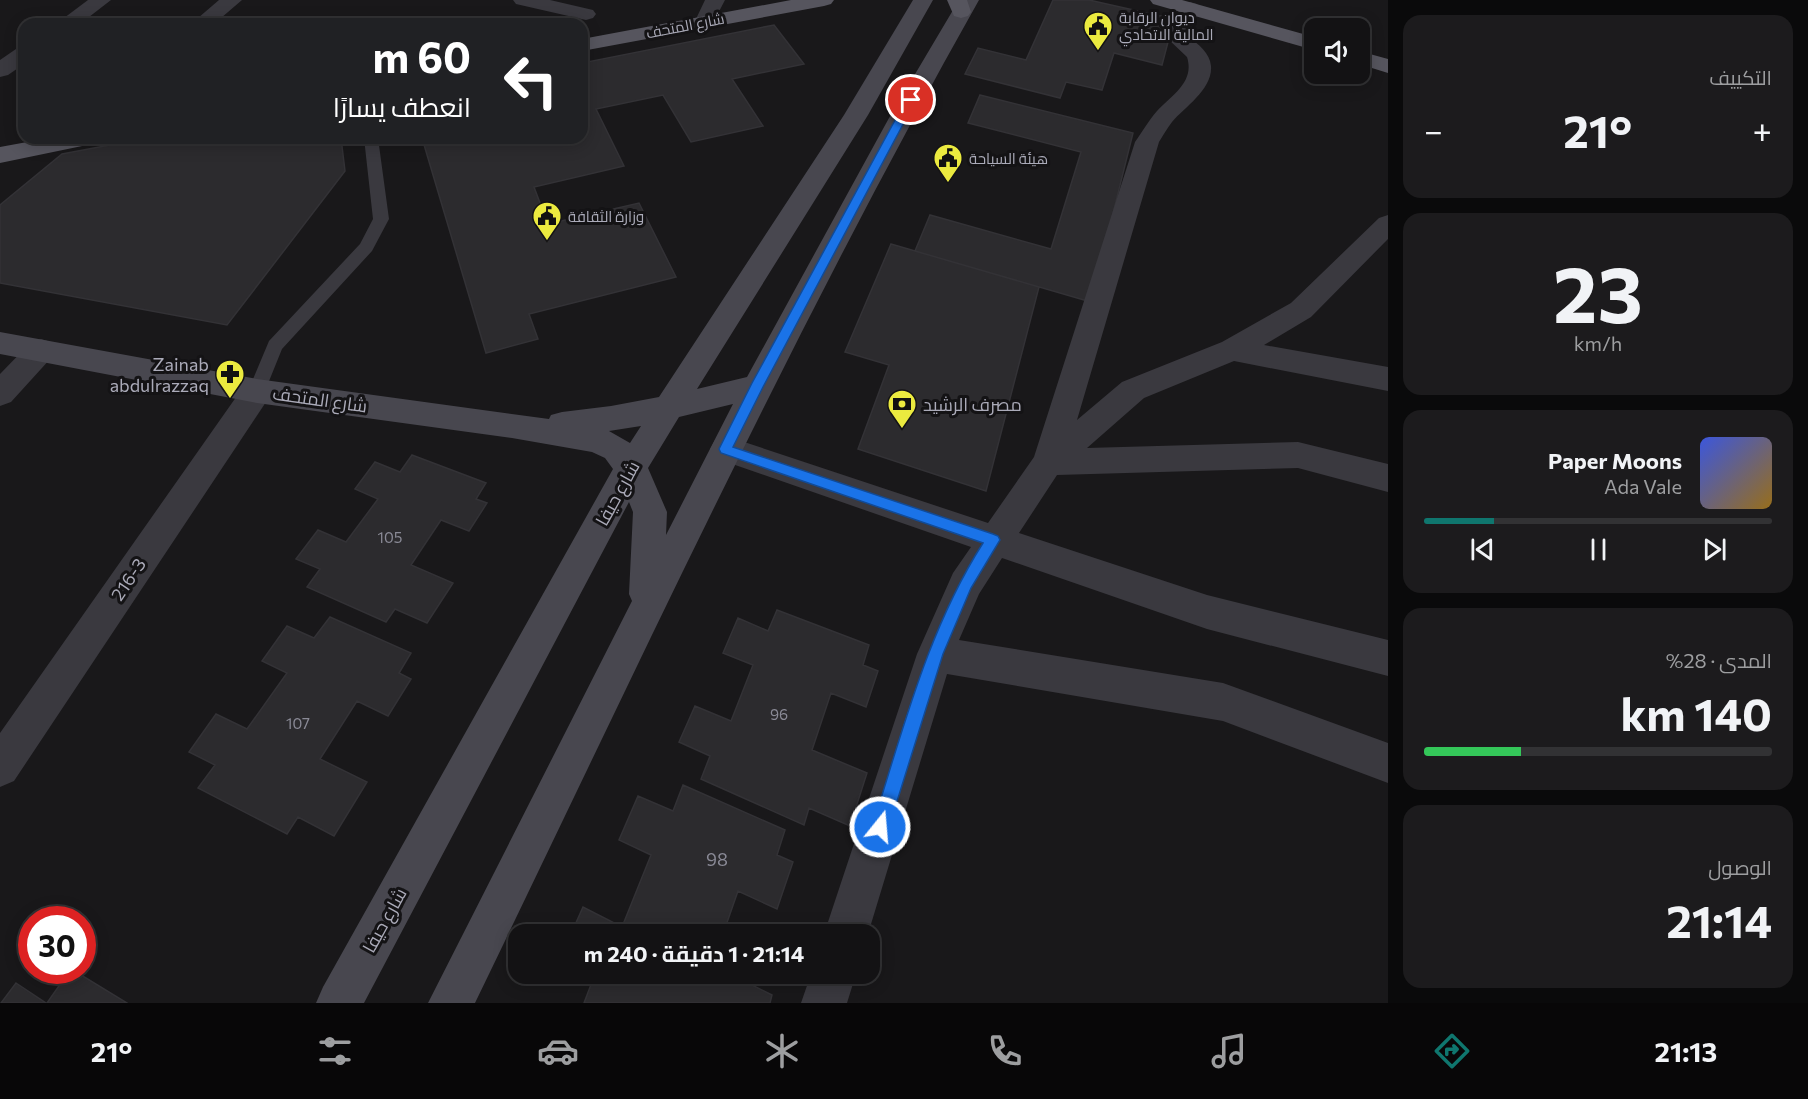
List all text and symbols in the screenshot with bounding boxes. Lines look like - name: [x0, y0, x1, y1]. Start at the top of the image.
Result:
- place label: ديوان الرقابة المالية الاتحادي: [1119, 8, 1214, 47]
- street label: شارع المتحف: [644, 9, 726, 44]
- public building icon: ديوان الرقابة المالية الاتحادي: [1082, 10, 1114, 52]
- map controls: [1304, 18, 1370, 84]
- button: sound: [1304, 18, 1370, 84]
- text: 60 m: [372, 30, 471, 82]
- icon: left: [492, 42, 570, 120]
- text: التكييف: [1709, 65, 1772, 89]
- pin: [885, 74, 936, 125]
- icon: arrive: [894, 83, 927, 116]
- text: انعطف يسارًا: [333, 90, 471, 123]
- text: 21°: [1563, 102, 1632, 157]
- text: −: [1424, 109, 1443, 150]
- text: +: [1753, 109, 1772, 150]
- public building icon: هيئة السياحة: [932, 142, 964, 184]
- place label: هيئة السياحة: [969, 149, 1048, 167]
- public building icon: وزارة الثقافة: [531, 200, 563, 242]
- place label: وزارة الثقافة: [568, 207, 644, 226]
- text: 23: [1553, 244, 1643, 339]
- text: km/h: [1574, 331, 1622, 355]
- place label: Zainab abdulrazzaq: [110, 353, 209, 396]
- pharmacy icon: Zainab abdulrazzaq: [214, 358, 246, 400]
- street label: شارع المتحف: [271, 381, 369, 419]
- bank icon: مصرف الرشيد: [886, 388, 918, 430]
- place label: مصرف الرشيد: [923, 393, 1022, 416]
- text: Paper Moons: [1548, 447, 1682, 474]
- street label: شارع حيفا: [590, 457, 645, 530]
- text: Ada Vale: [1604, 474, 1682, 498]
- house number: 105: [378, 528, 402, 546]
- icon: previous: [1466, 533, 1499, 566]
- icon: pause: [1582, 533, 1615, 566]
- icon: next: [1698, 533, 1731, 566]
- street label: 216-3: [106, 554, 150, 604]
- text: المدى · 28%: [1666, 648, 1772, 672]
- text: 140 km: [1620, 685, 1772, 740]
- house number: 96: [770, 705, 788, 723]
- house number: 107: [286, 714, 310, 732]
- position arrow: [848, 795, 912, 859]
- house number: 98: [706, 848, 728, 870]
- text: الوصول: [1708, 855, 1772, 879]
- street label: شارع حيفا: [357, 884, 412, 957]
- text: 21:14: [1666, 892, 1772, 947]
- speed limit sign: 30: [18, 906, 96, 984]
- text: 21:14 · 1 دقيقة · 240 m: [584, 940, 804, 967]
- icon: filters: [314, 1030, 356, 1072]
- icon: car: [537, 1030, 579, 1072]
- icon: climate: [761, 1030, 803, 1072]
- icon: phone: [984, 1030, 1026, 1072]
- icon: music: [1208, 1030, 1250, 1072]
- icon: directions: [1431, 1030, 1473, 1072]
- text: 21°: [91, 1035, 132, 1068]
- text: 21:13: [1655, 1035, 1717, 1068]

